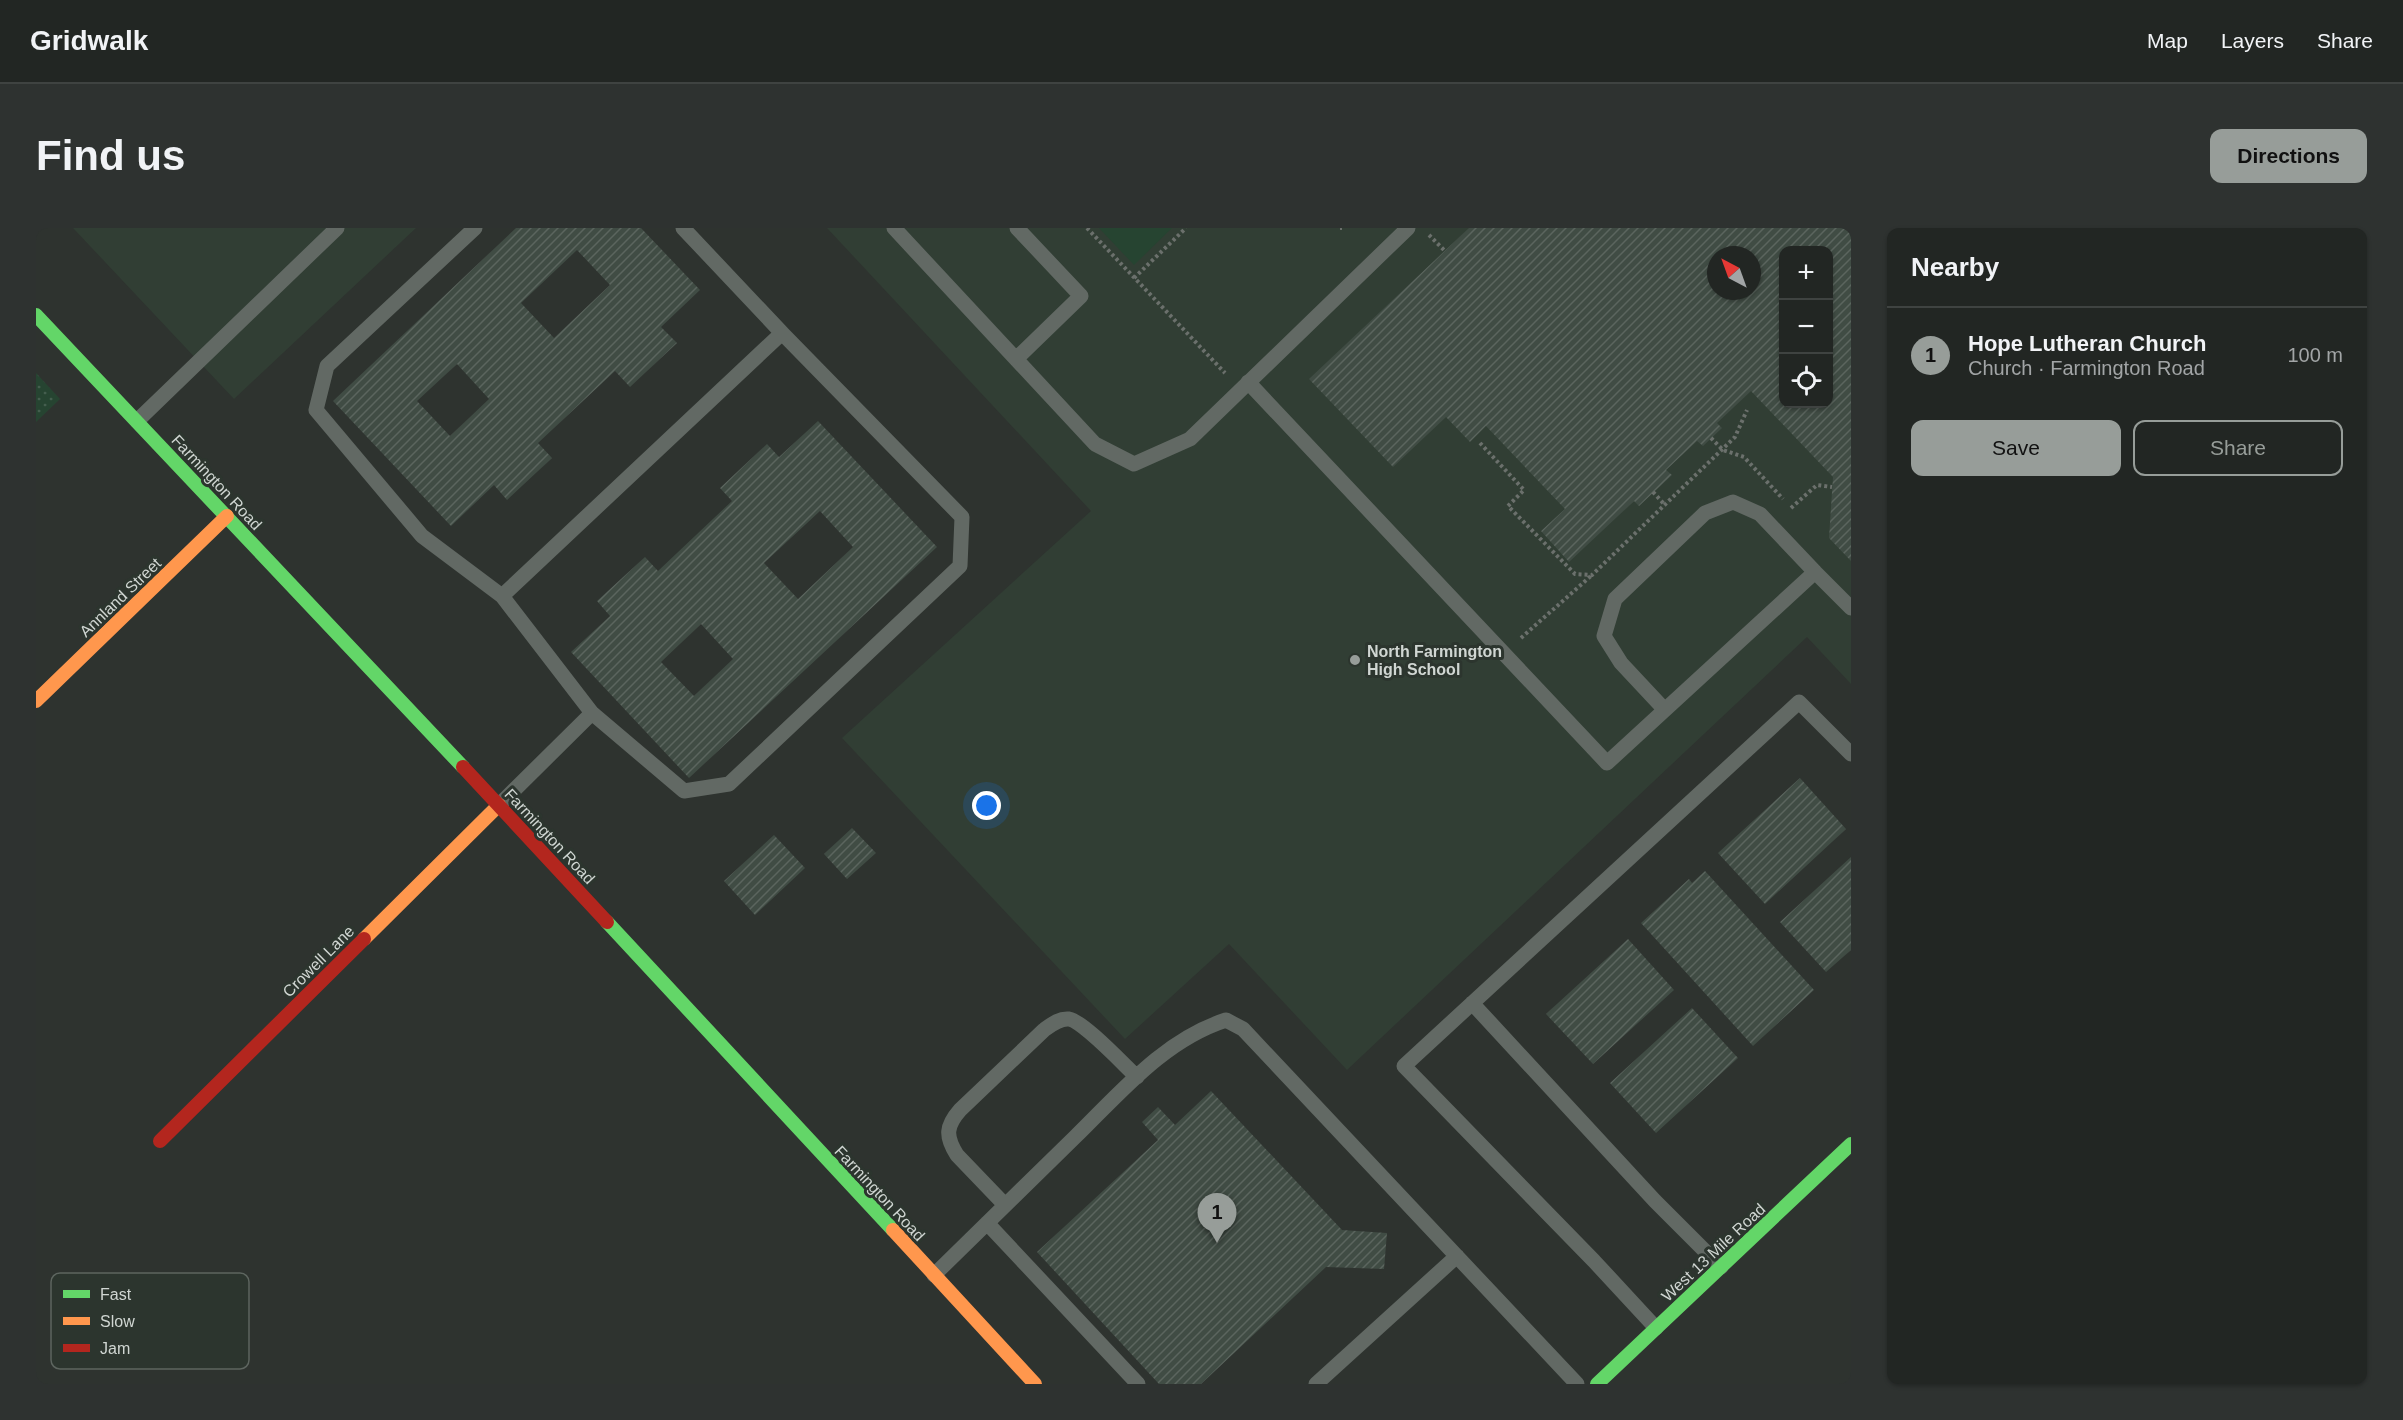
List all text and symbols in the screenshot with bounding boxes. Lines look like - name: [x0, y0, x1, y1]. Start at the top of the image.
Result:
- text: Gridwalk: [30, 25, 148, 56]
- text: Map: [2147, 29, 2188, 52]
- text: Layers: [2221, 29, 2284, 52]
- text: Share: [2317, 29, 2373, 52]
- button: Directions: [2210, 129, 2367, 183]
- text: Find us: [36, 132, 185, 179]
- north arrow: [1707, 246, 1761, 300]
- map controls: [1779, 246, 1833, 408]
- button: +: [1779, 246, 1833, 300]
- text: Nearby: [1911, 252, 1999, 282]
- button: −: [1779, 300, 1833, 354]
- text: Hope Lutheran Church: [1968, 331, 2206, 356]
- text: 1: [1925, 344, 1936, 366]
- text: 100 m: [2287, 344, 2343, 366]
- button: locate: [1779, 354, 1833, 408]
- text: Church · Farmington Road: [1968, 357, 2205, 379]
- button: Save: [1911, 420, 2121, 476]
- button: Share: [2133, 420, 2343, 476]
- street label: Farmington Road: [168, 431, 265, 533]
- street label: Annland Street: [76, 554, 165, 640]
- place label: North Farmington High School: [1367, 643, 1502, 678]
- marker: North Farmington High School: [1348, 653, 1362, 667]
- street label: Farmington Road: [501, 785, 598, 887]
- your location: [972, 791, 1001, 820]
- street label: Crowell Lane: [279, 922, 357, 1000]
- street label: Farmington Road: [831, 1142, 928, 1244]
- pin: 1: [1198, 1194, 1236, 1243]
- street label: West 13 Mile Road: [1658, 1200, 1768, 1305]
- legend: [51, 1273, 249, 1369]
- text: Fast: [100, 1286, 132, 1303]
- text: Slow: [100, 1313, 135, 1330]
- text: Jam: [100, 1340, 130, 1357]

